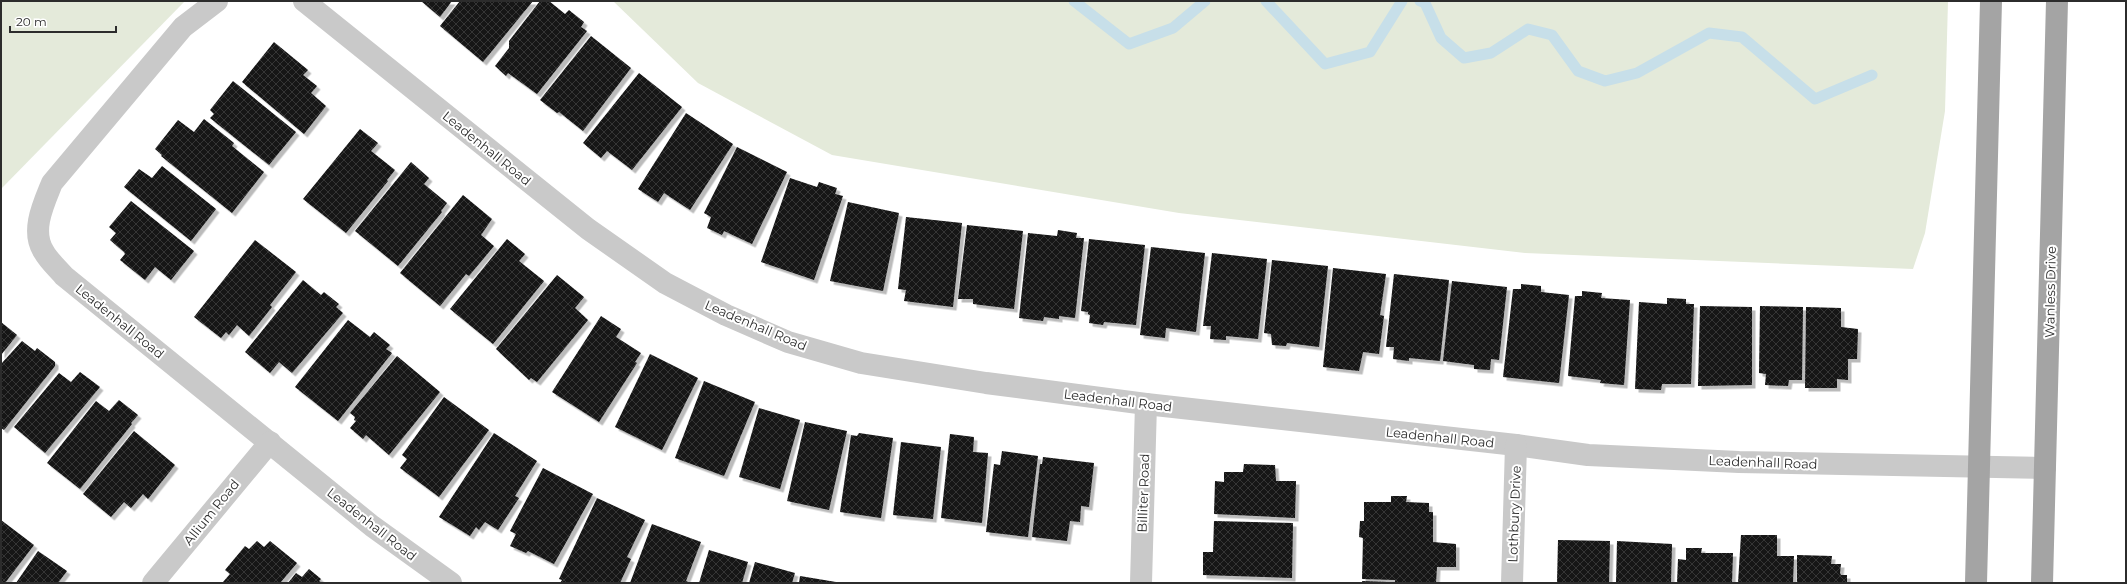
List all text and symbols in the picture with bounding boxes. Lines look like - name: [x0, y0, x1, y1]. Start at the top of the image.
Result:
- scale bar: [10, 8, 116, 34]
- text: 20 m: [16, 14, 47, 29]
- street label: Leadenhall Road: [440, 107, 534, 189]
- street label: Wanless Drive: [2041, 246, 2059, 338]
- street label: Leadenhall Road: [73, 280, 167, 362]
- street label: Leadenhall Road: [703, 296, 809, 354]
- street label: Leadenhall Road: [1063, 385, 1173, 415]
- street label: Leadenhall Road: [1385, 423, 1495, 451]
- street label: Leadenhall Road: [1708, 452, 1818, 472]
- street label: Billiter Road: [1134, 453, 1152, 533]
- street label: Lothbury Drive: [1504, 465, 1524, 563]
- street label: Allium Road: [180, 476, 242, 548]
- street label: Leadenhall Road: [324, 484, 420, 564]

